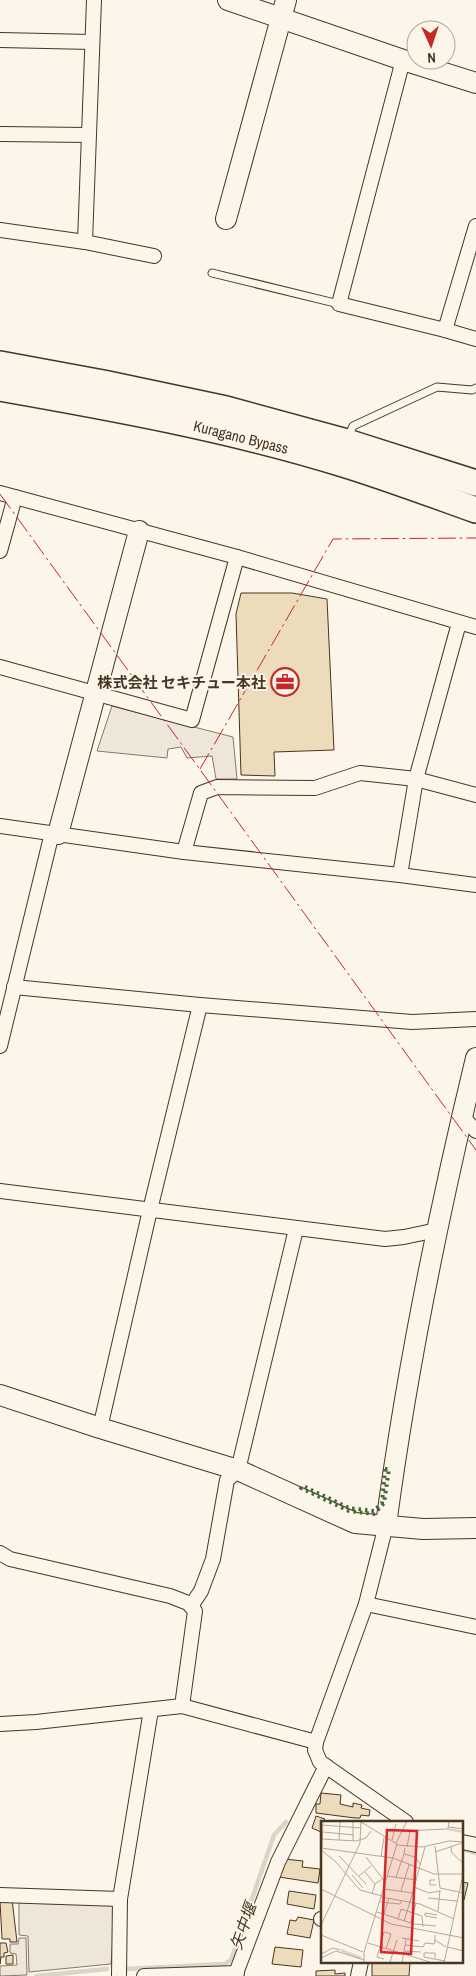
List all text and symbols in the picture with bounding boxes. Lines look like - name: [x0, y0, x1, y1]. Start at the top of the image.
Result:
- north arrow: [406, 20, 456, 70]
- text: N: [427, 49, 436, 67]
- street label: Kuragano Bypass: [191, 415, 291, 459]
- office icon: 株式会社 セキチュー本社: [270, 667, 300, 697]
- place label: 株式会社 セキチュー本社: [98, 672, 266, 693]
- inset map: [321, 1821, 464, 1964]
- water label: 矢中堰: [225, 1897, 262, 1952]

